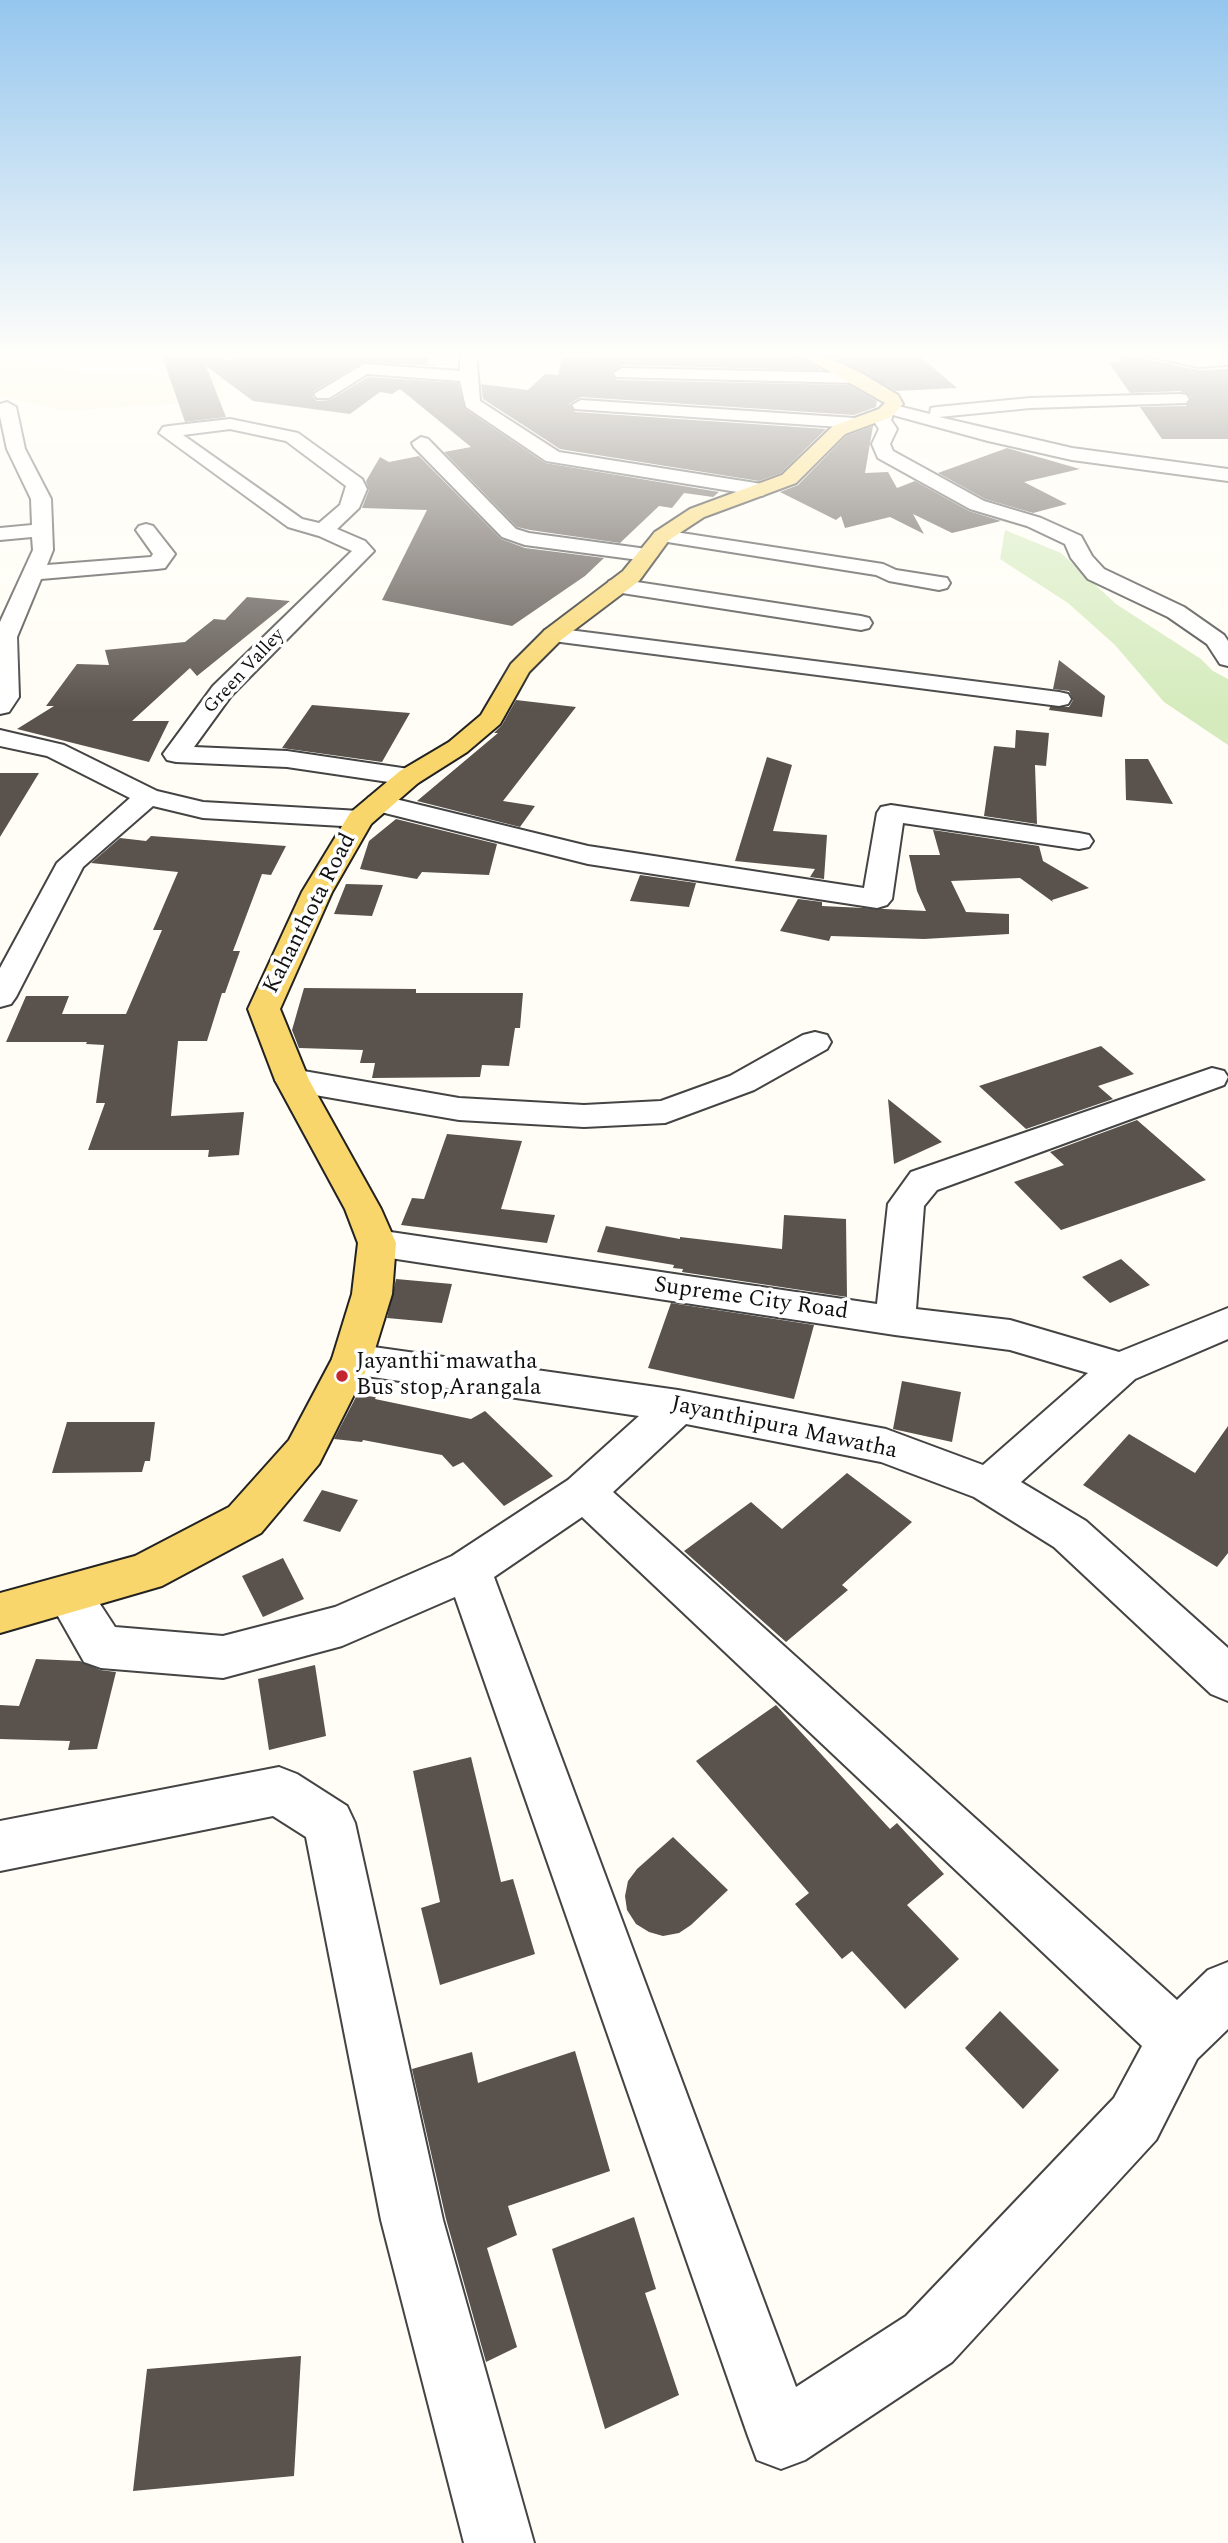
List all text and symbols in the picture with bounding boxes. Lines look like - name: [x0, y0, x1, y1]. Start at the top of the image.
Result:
- street label: Green Valley: [200, 625, 290, 719]
- street label: Kahanthota Road: [259, 829, 363, 999]
- street label: Supreme City Road: [652, 1273, 850, 1327]
- place label: Jayanthi mawatha Bus stop,Arangala: [356, 1349, 541, 1403]
- marker: Jayanthi mawatha Bus stop,Arangala: [334, 1368, 350, 1384]
- street label: Jayanthipura Mawatha: [668, 1392, 900, 1466]

